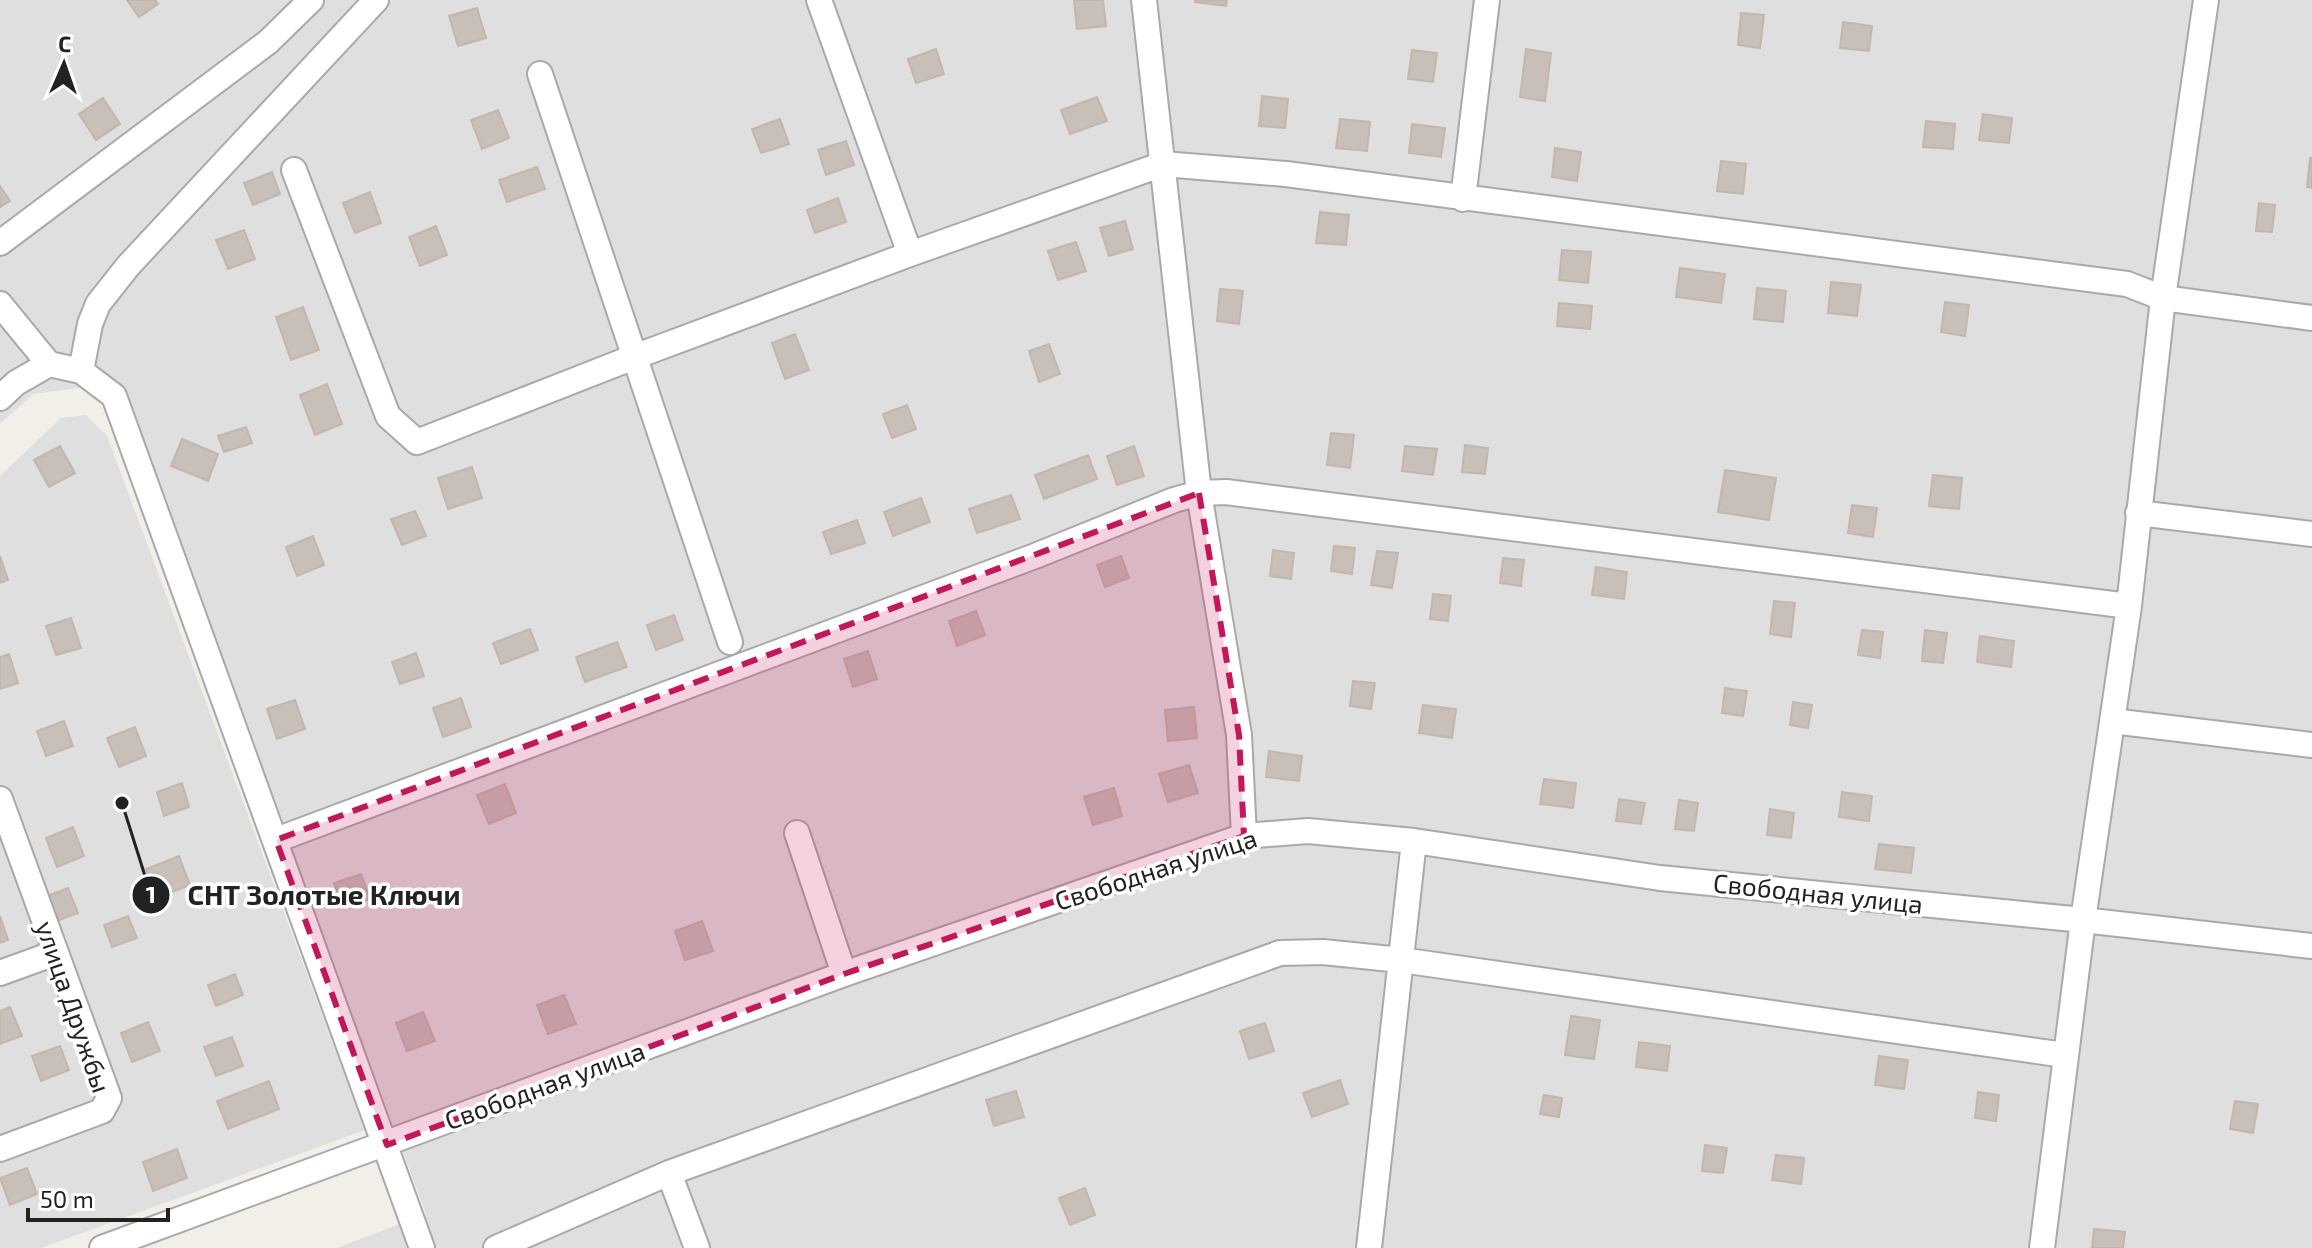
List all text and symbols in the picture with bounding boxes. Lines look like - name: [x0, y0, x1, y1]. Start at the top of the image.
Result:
- north arrow: [24, 24, 104, 104]
- text: С: [58, 30, 72, 56]
- street label: Свободная улица: [1051, 821, 1261, 917]
- street label: Свободная улица: [1712, 866, 1925, 920]
- callout: СНТ Золотые Ключи: [131, 869, 476, 921]
- text: СНТ Золотые Ключи: [187, 877, 461, 911]
- text: 1: [146, 879, 156, 908]
- street label: улица Дружбы: [30, 917, 118, 1097]
- street label: Свободная улица: [440, 1034, 649, 1136]
- scale bar: [28, 1172, 168, 1222]
- text: 50 m: [40, 1184, 94, 1213]

